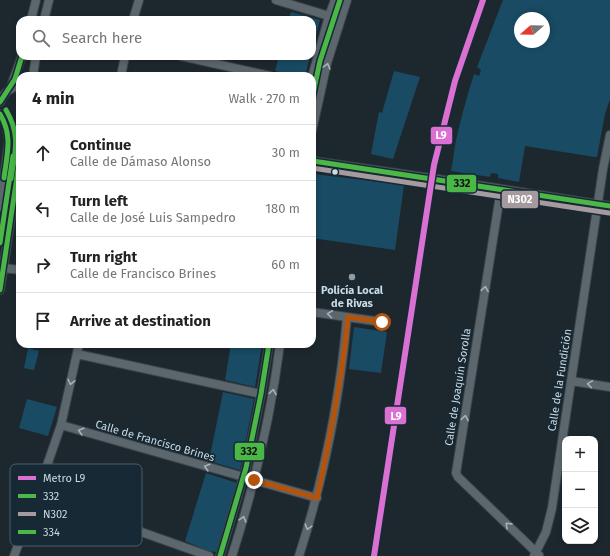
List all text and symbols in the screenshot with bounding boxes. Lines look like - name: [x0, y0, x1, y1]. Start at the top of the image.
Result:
- north arrow: [514, 12, 550, 48]
- search box: [16, 16, 316, 60]
- icon: search: [30, 27, 52, 49]
- text: Search here: [62, 29, 142, 47]
- one-way arrow: [322, 62, 331, 69]
- text: 4 min: [32, 88, 75, 109]
- text: Walk · 270 m: [228, 91, 300, 106]
- line badge: L9: [430, 126, 453, 145]
- text: L9: [435, 129, 447, 142]
- text: Continue: [70, 136, 131, 154]
- icon: ahead: [32, 142, 54, 164]
- text: 30 m: [272, 145, 300, 160]
- text: Calle de Dámaso Alonso: [70, 154, 211, 169]
- unlabelled marker: [330, 167, 340, 177]
- line badge: 332: [446, 174, 477, 193]
- text: 332: [452, 177, 471, 190]
- line badge: N302: [501, 190, 539, 209]
- text: Turn left: [70, 192, 128, 210]
- text: N302: [507, 193, 533, 206]
- icon: left: [32, 198, 54, 220]
- text: 180 m: [265, 201, 300, 216]
- text: Calle de José Luis Sampedro: [70, 210, 236, 225]
- text: Turn right: [70, 248, 137, 266]
- icon: right: [32, 254, 54, 276]
- text: 60 m: [271, 257, 300, 272]
- text: Calle de Francisco Brines: [70, 266, 216, 281]
- marker: Policía Local de Rivas: [347, 272, 357, 282]
- place label: Policía Local de Rivas: [321, 284, 384, 310]
- one-way arrow: [480, 286, 489, 292]
- icon: arrive: [32, 310, 54, 332]
- one-way arrow: [327, 310, 333, 319]
- text: Arrive at destination: [70, 312, 211, 330]
- route start: [373, 313, 391, 331]
- street label: Calle de Joaquín Sorolla: [442, 327, 474, 447]
- street label: Calle de la Fundición: [545, 328, 575, 432]
- one-way arrow: [67, 378, 76, 385]
- one-way arrow: [587, 380, 593, 389]
- one-way arrow: [268, 389, 276, 395]
- line badge: L9: [384, 406, 407, 425]
- text: L9: [390, 410, 402, 423]
- one-way arrow: [460, 414, 469, 421]
- street label: Calle de Francisco Brines: [94, 418, 216, 464]
- one-way arrow: [78, 427, 85, 436]
- map controls: [562, 436, 598, 544]
- button: +: [562, 436, 598, 472]
- line badge: 332: [234, 442, 265, 461]
- text: 332: [239, 445, 258, 458]
- one-way arrow: [203, 463, 210, 471]
- legend: [10, 464, 142, 546]
- route end: [245, 471, 263, 489]
- text: Metro L9: [43, 472, 86, 485]
- button: −: [562, 472, 598, 508]
- text: 332: [43, 490, 59, 503]
- text: N302: [43, 508, 67, 521]
- button: layers: [562, 508, 598, 544]
- one-way arrow: [239, 516, 247, 522]
- one-way arrow: [304, 523, 313, 530]
- one-way arrow: [505, 523, 513, 530]
- text: 334: [43, 526, 60, 539]

